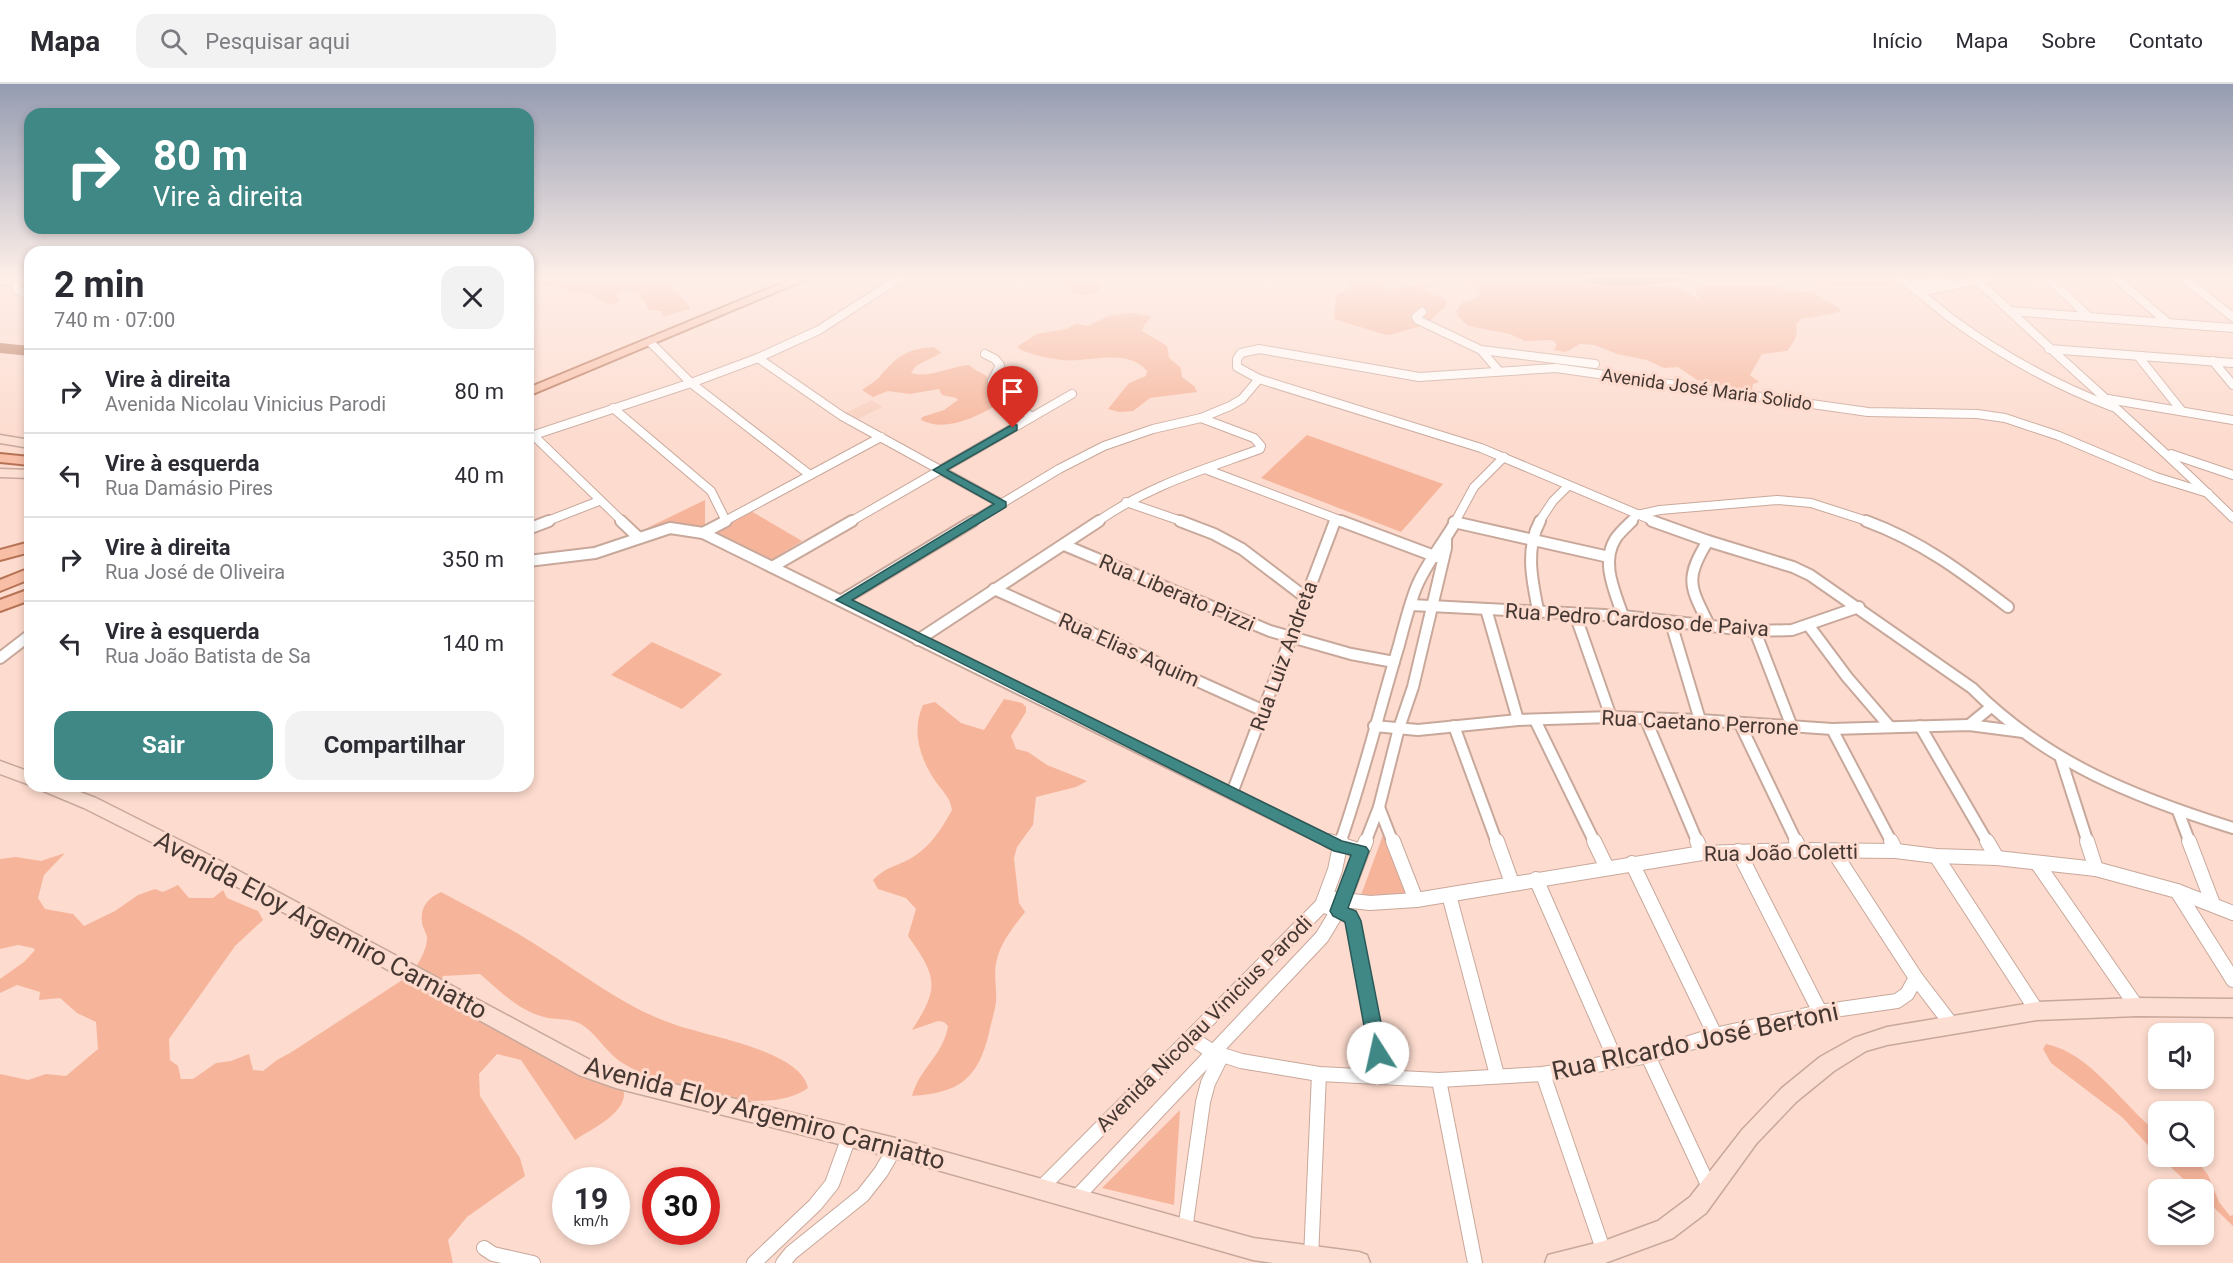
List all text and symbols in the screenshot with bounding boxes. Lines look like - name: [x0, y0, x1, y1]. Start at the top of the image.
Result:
- search box: [136, 14, 556, 68]
- text: Mapa: [30, 25, 100, 58]
- icon: search: [157, 25, 190, 58]
- text: Pesquisar aqui: [205, 29, 350, 54]
- text: Início: [1872, 29, 1923, 53]
- text: Mapa: [1956, 29, 2009, 53]
- text: Sobre: [2042, 29, 2096, 53]
- text: Contato: [2129, 29, 2203, 53]
- text: 80 m: [153, 131, 248, 180]
- icon: right: [54, 132, 132, 210]
- text: Vire à direita: [153, 181, 303, 213]
- text: 2 min: [54, 264, 145, 306]
- button: close: [441, 266, 504, 329]
- text: 740 m · 07:00: [54, 308, 175, 332]
- street label: Avenida José Maria Solido: [1601, 364, 1813, 414]
- pin: [987, 366, 1038, 428]
- text: Vire à direita: [105, 367, 231, 392]
- icon: right: [54, 375, 87, 408]
- icon: arrive: [996, 375, 1029, 408]
- text: 80 m: [455, 379, 504, 404]
- text: Avenida Nicolau Vinicius Parodi: [105, 392, 386, 416]
- text: Vire à esquerda: [105, 451, 259, 476]
- icon: left: [54, 459, 87, 492]
- text: 40 m: [455, 463, 504, 488]
- text: Rua Damásio Pires: [105, 476, 273, 500]
- text: Vire à direita: [105, 535, 231, 560]
- icon: right: [54, 543, 87, 576]
- text: 350 m: [442, 547, 504, 572]
- street label: Rua Liberato Pizzi: [1096, 549, 1258, 637]
- text: Rua José de Oliveira: [105, 560, 285, 584]
- street label: Rua Luiz Andreta: [1246, 578, 1322, 734]
- street label: Rua Pedro Cardoso de Paiva: [1504, 599, 1770, 641]
- street label: Rua Elias Aquim: [1055, 608, 1203, 692]
- text: Vire à esquerda: [105, 619, 259, 644]
- icon: left: [54, 627, 87, 660]
- text: 140 m: [442, 631, 504, 656]
- text: Rua João Batista de Sa: [105, 644, 311, 668]
- street label: Rua Caetano Perrone: [1601, 706, 1799, 740]
- button: Sair: [54, 711, 273, 780]
- button: Compartilhar: [285, 711, 504, 780]
- street label: Avenida Eloy Argemiro Carniatto: [150, 824, 492, 1026]
- street label: Rua João Coletti: [1704, 840, 1858, 866]
- street label: Avenida Nicolau Vinicius Parodi: [1091, 911, 1317, 1137]
- street label: Rua RIcardo José Bertoni: [1549, 996, 1841, 1086]
- position arrow: [1346, 1021, 1410, 1085]
- map controls: [2148, 1023, 2214, 1245]
- button: sound: [2148, 1023, 2214, 1089]
- street label: Avenida Eloy Argemiro Carniatto: [581, 1050, 949, 1176]
- button: search: [2148, 1101, 2214, 1167]
- speed limit sign: 30: [642, 1167, 720, 1245]
- button: layers: [2148, 1179, 2214, 1245]
- text: 19: [574, 1181, 608, 1216]
- text: km/h: [573, 1212, 609, 1230]

